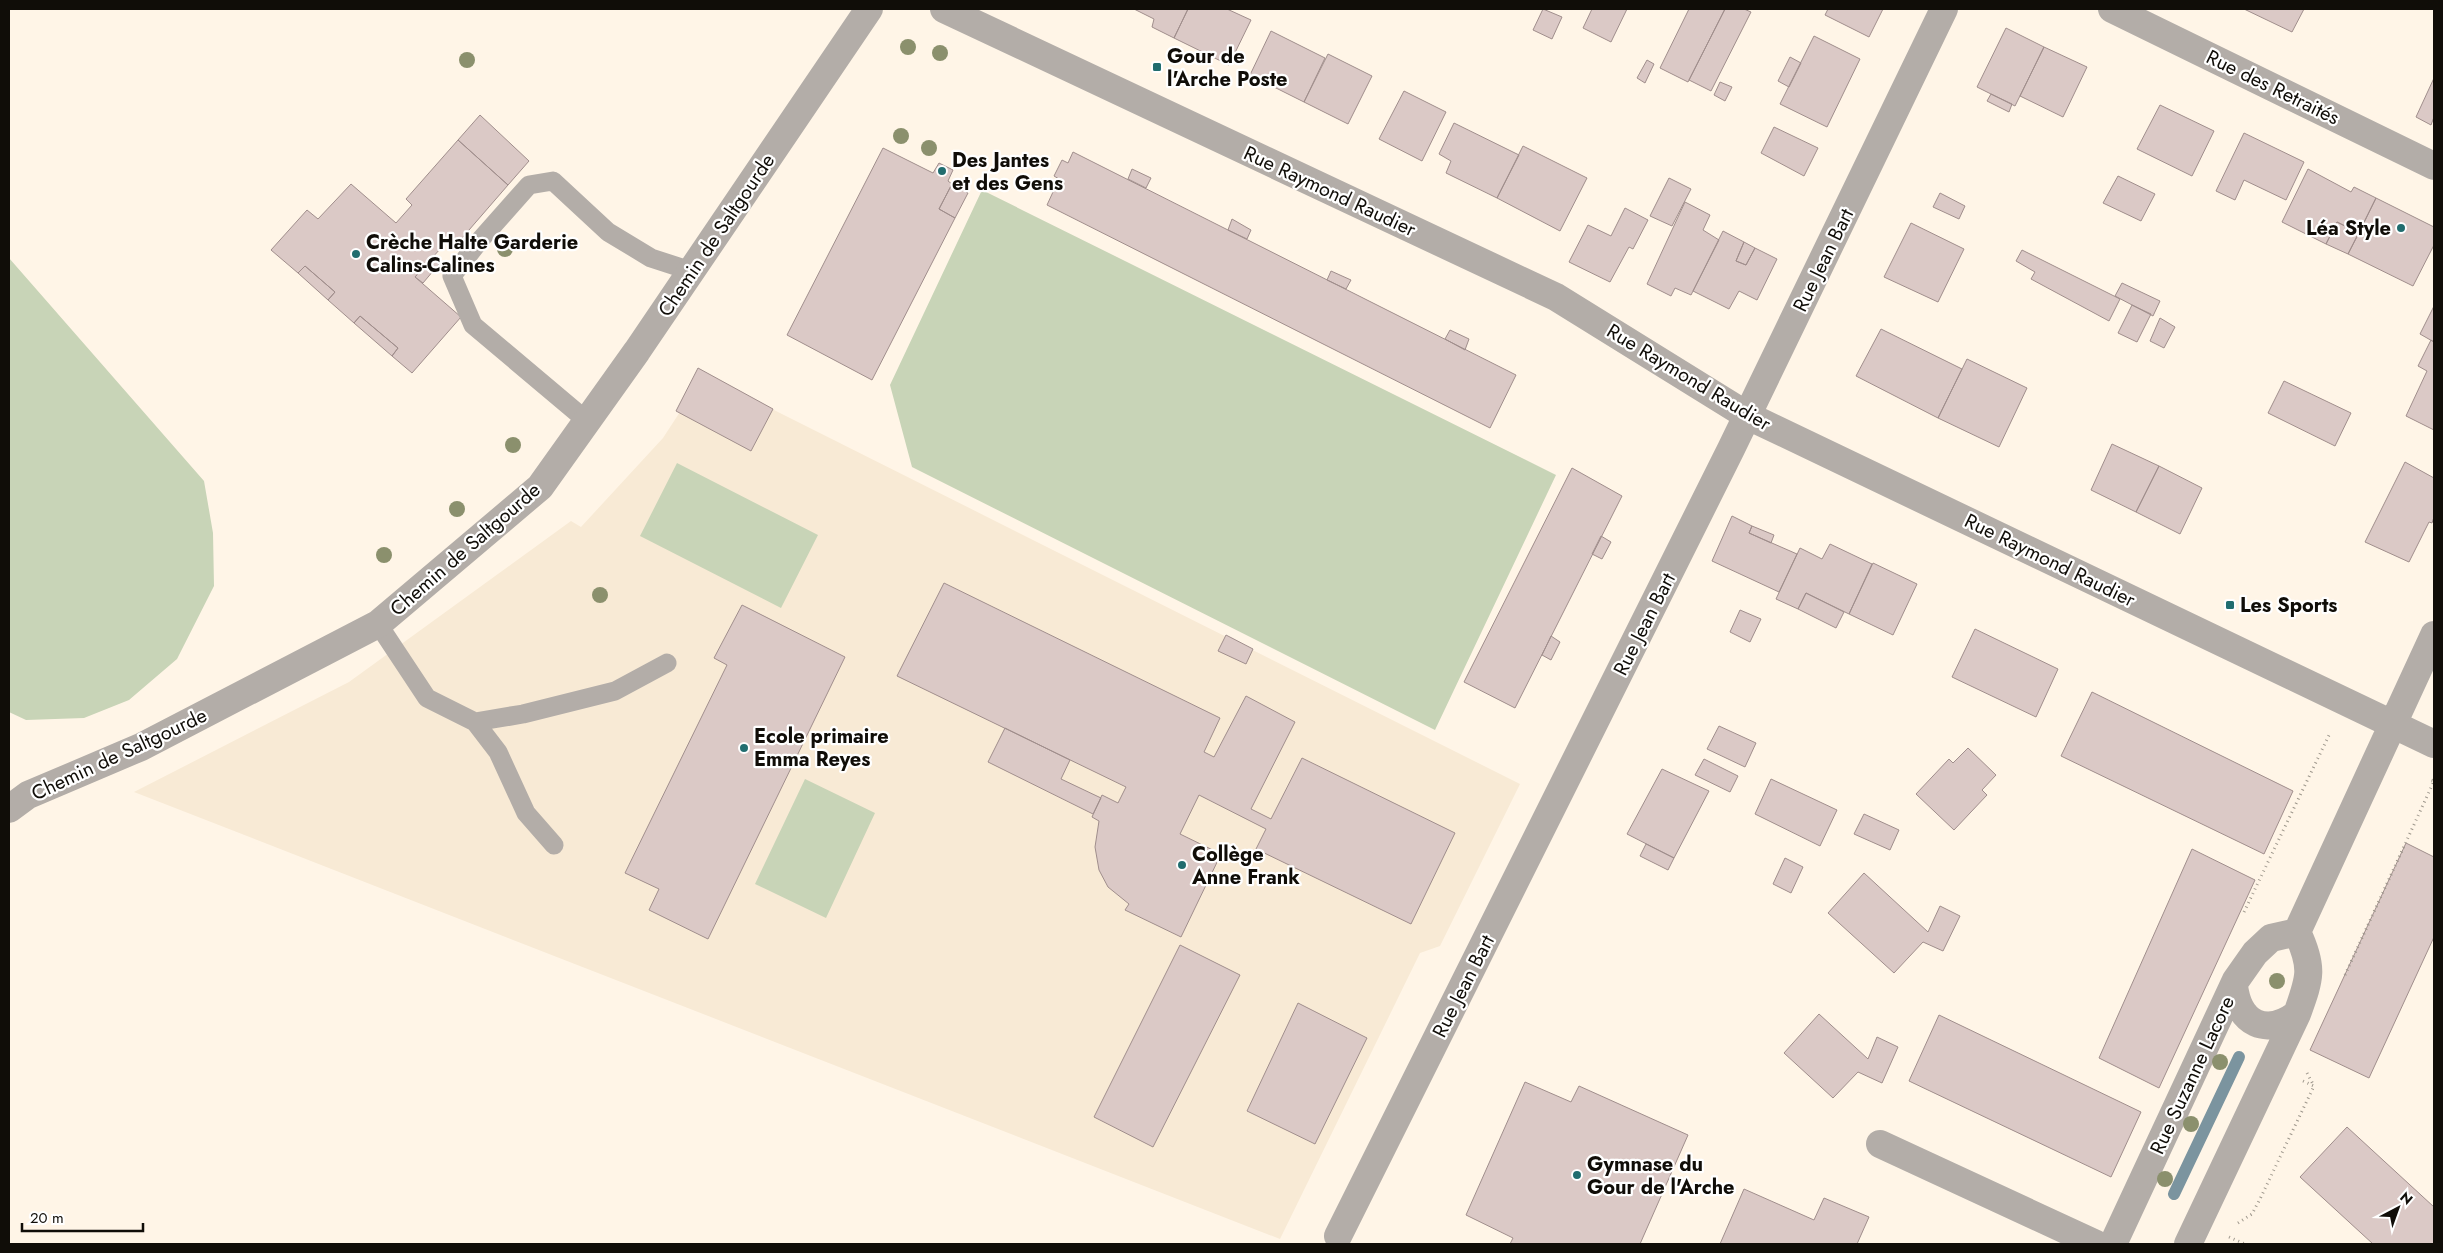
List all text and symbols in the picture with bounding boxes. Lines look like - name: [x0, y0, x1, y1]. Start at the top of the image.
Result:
- place label: Gour de l'Arche Poste: [1167, 42, 1287, 94]
- street label: Rue des Retraités: [2201, 43, 2344, 132]
- marker: Gour de l'Arche Poste: [1151, 61, 1163, 73]
- street label: Rue Raymond Raudier: [1239, 139, 1421, 244]
- place label: Des Jantes et des Gens: [952, 146, 1063, 198]
- street label: Chemin de Saltgourde: [651, 148, 782, 323]
- marker: Des Jantes et des Gens: [936, 165, 948, 177]
- street label: Rue Jean Bart: [1786, 204, 1861, 317]
- place label: Léa Style: [2306, 214, 2391, 243]
- marker: Léa Style: [2395, 222, 2407, 234]
- place label: Crèche Halte Garderie Calins-Calines: [366, 228, 578, 280]
- marker: Crèche Halte Garderie Calins-Calines: [350, 248, 362, 260]
- street label: Rue Raymond Raudier: [1601, 317, 1776, 438]
- street label: Chemin de Saltgourde: [384, 476, 547, 623]
- street label: Rue Raymond Raudier: [1959, 506, 2140, 615]
- street label: Rue Jean Bart: [1606, 568, 1683, 681]
- place label: Les Sports: [2240, 591, 2337, 620]
- marker: Les Sports: [2224, 599, 2236, 611]
- street label: Chemin de Saltgourde: [27, 701, 212, 808]
- place label: Ecole primaire Emma Reyes: [754, 722, 889, 774]
- marker: Ecole primaire Emma Reyes: [738, 742, 750, 754]
- place label: Collège Anne Frank: [1191, 840, 1300, 892]
- marker: Collège Anne Frank: [1176, 859, 1188, 871]
- street label: Rue Jean Bart: [1425, 930, 1502, 1043]
- street label: Rue Suzanne Lacore: [2143, 991, 2242, 1159]
- place label: Gymnase du Gour de l'Arche: [1587, 1150, 1734, 1202]
- marker: Gymnase du Gour de l'Arche: [1571, 1169, 1583, 1181]
- north arrow: [2373, 1183, 2423, 1233]
- text: N: [2396, 1187, 2417, 1209]
- scale bar: [22, 1200, 144, 1232]
- text: 20 m: [30, 1207, 64, 1229]

